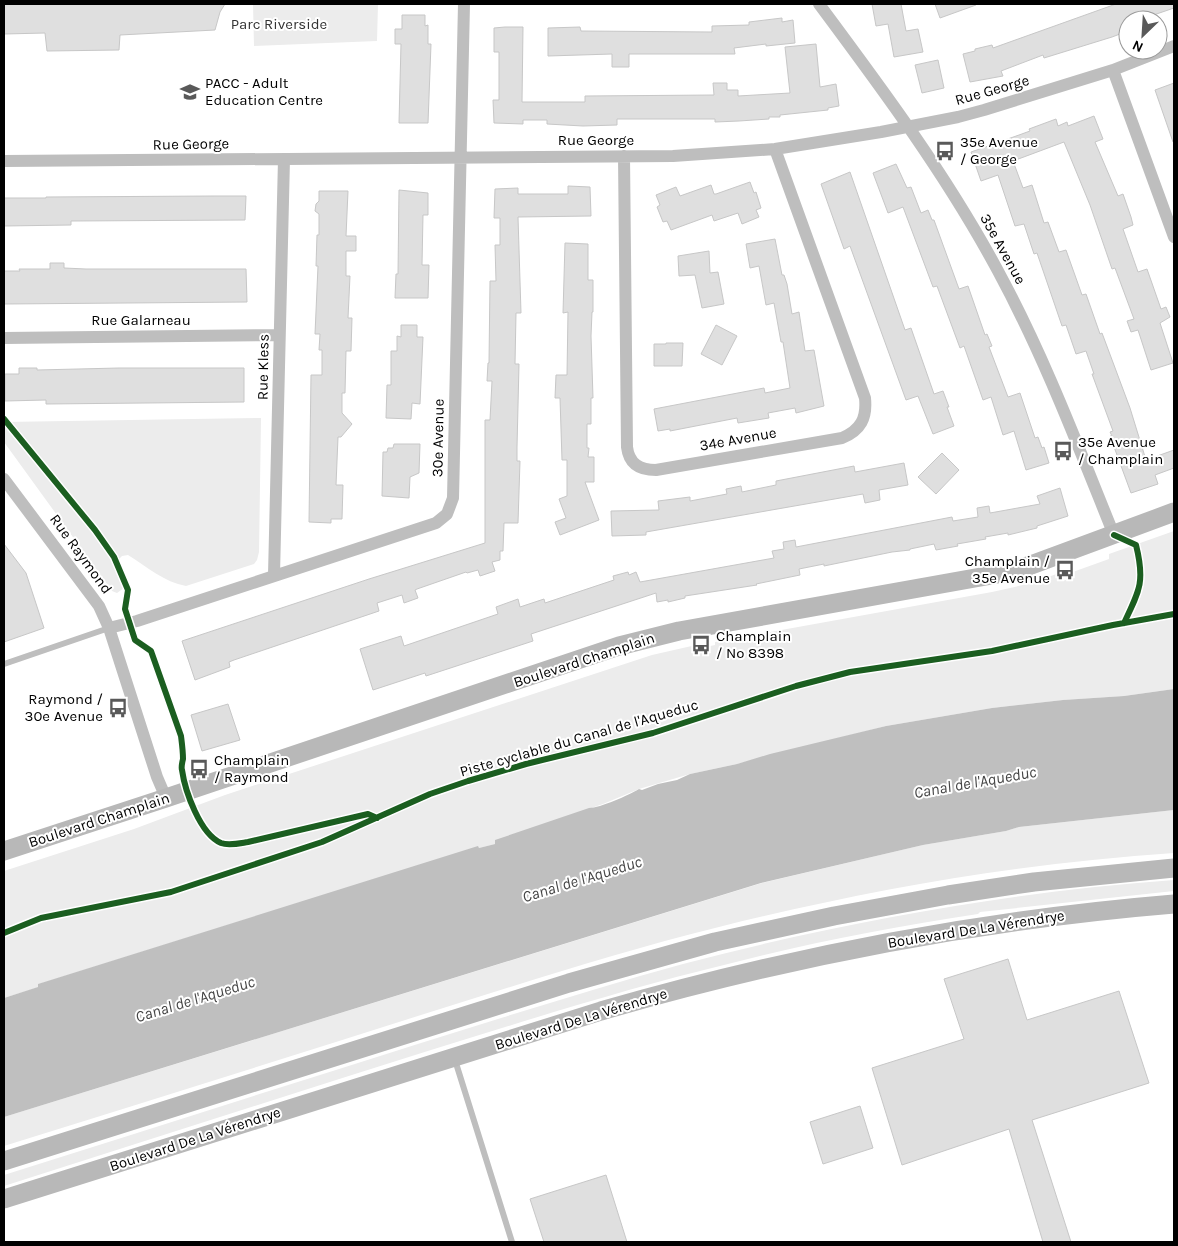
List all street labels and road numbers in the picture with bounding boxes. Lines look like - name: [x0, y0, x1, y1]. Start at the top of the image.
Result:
- street label: Rue George: [953, 71, 1031, 109]
- street label: Rue George: [558, 131, 634, 149]
- street label: Rue George: [153, 134, 229, 154]
- street label: 35e Avenue: [976, 211, 1030, 287]
- street label: Rue Galarneau: [91, 311, 191, 329]
- street label: Rue Kless: [253, 334, 273, 400]
- street label: 30e Avenue: [428, 399, 448, 477]
- street label: 34e Avenue: [698, 423, 778, 455]
- street label: Rue Raymond: [46, 511, 116, 597]
- street label: Boulevard Champlain: [511, 629, 657, 691]
- street label: Piste cyclable du Canal de l'Aqueduc: [458, 695, 700, 781]
- street label: Boulevard Champlain: [26, 789, 172, 851]
- street label: Boulevard De La Vérendrye: [886, 906, 1066, 952]
- street label: Boulevard De La Vérendrye: [493, 984, 669, 1054]
- street label: Boulevard De La Vérendrye: [107, 1103, 283, 1175]

